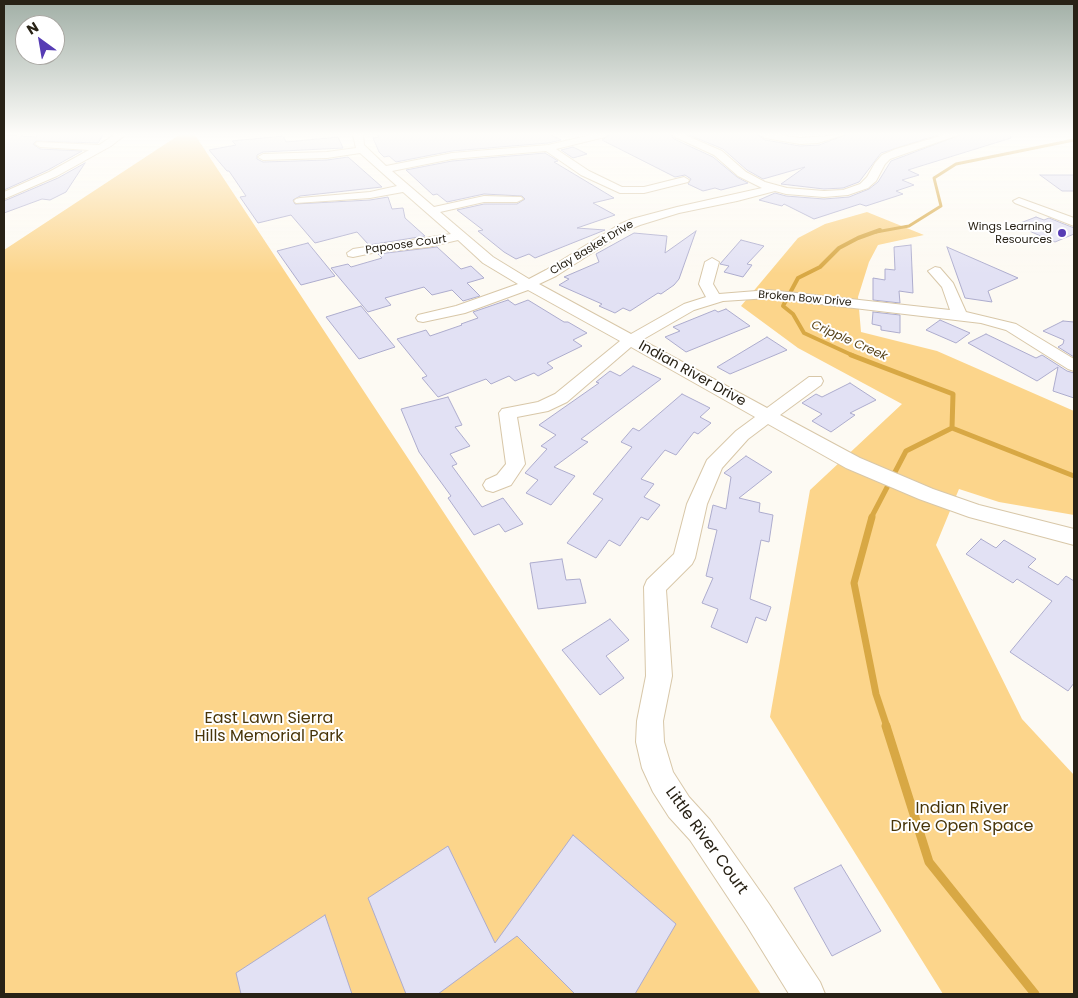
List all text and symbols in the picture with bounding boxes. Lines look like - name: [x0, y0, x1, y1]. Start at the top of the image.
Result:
- north arrow: [15, 15, 65, 65]
- text: N: [23, 17, 42, 39]
- street label: Clay Basket Drive: [548, 218, 636, 278]
- place label: Wings Learning Resources: [968, 220, 1052, 246]
- marker: Wings Learning Resources: [1056, 227, 1068, 239]
- street label: Papoose Court: [365, 233, 447, 257]
- street label: Broken Bow Drive: [758, 288, 852, 310]
- water label: Cripple Creek: [809, 318, 889, 364]
- street label: Indian River Drive: [635, 338, 749, 410]
- park label: East Lawn Sierra Hills Memorial Park: [194, 709, 344, 747]
- street label: Little River Court: [661, 784, 751, 898]
- park label: Indian River Drive Open Space: [891, 799, 1033, 837]

